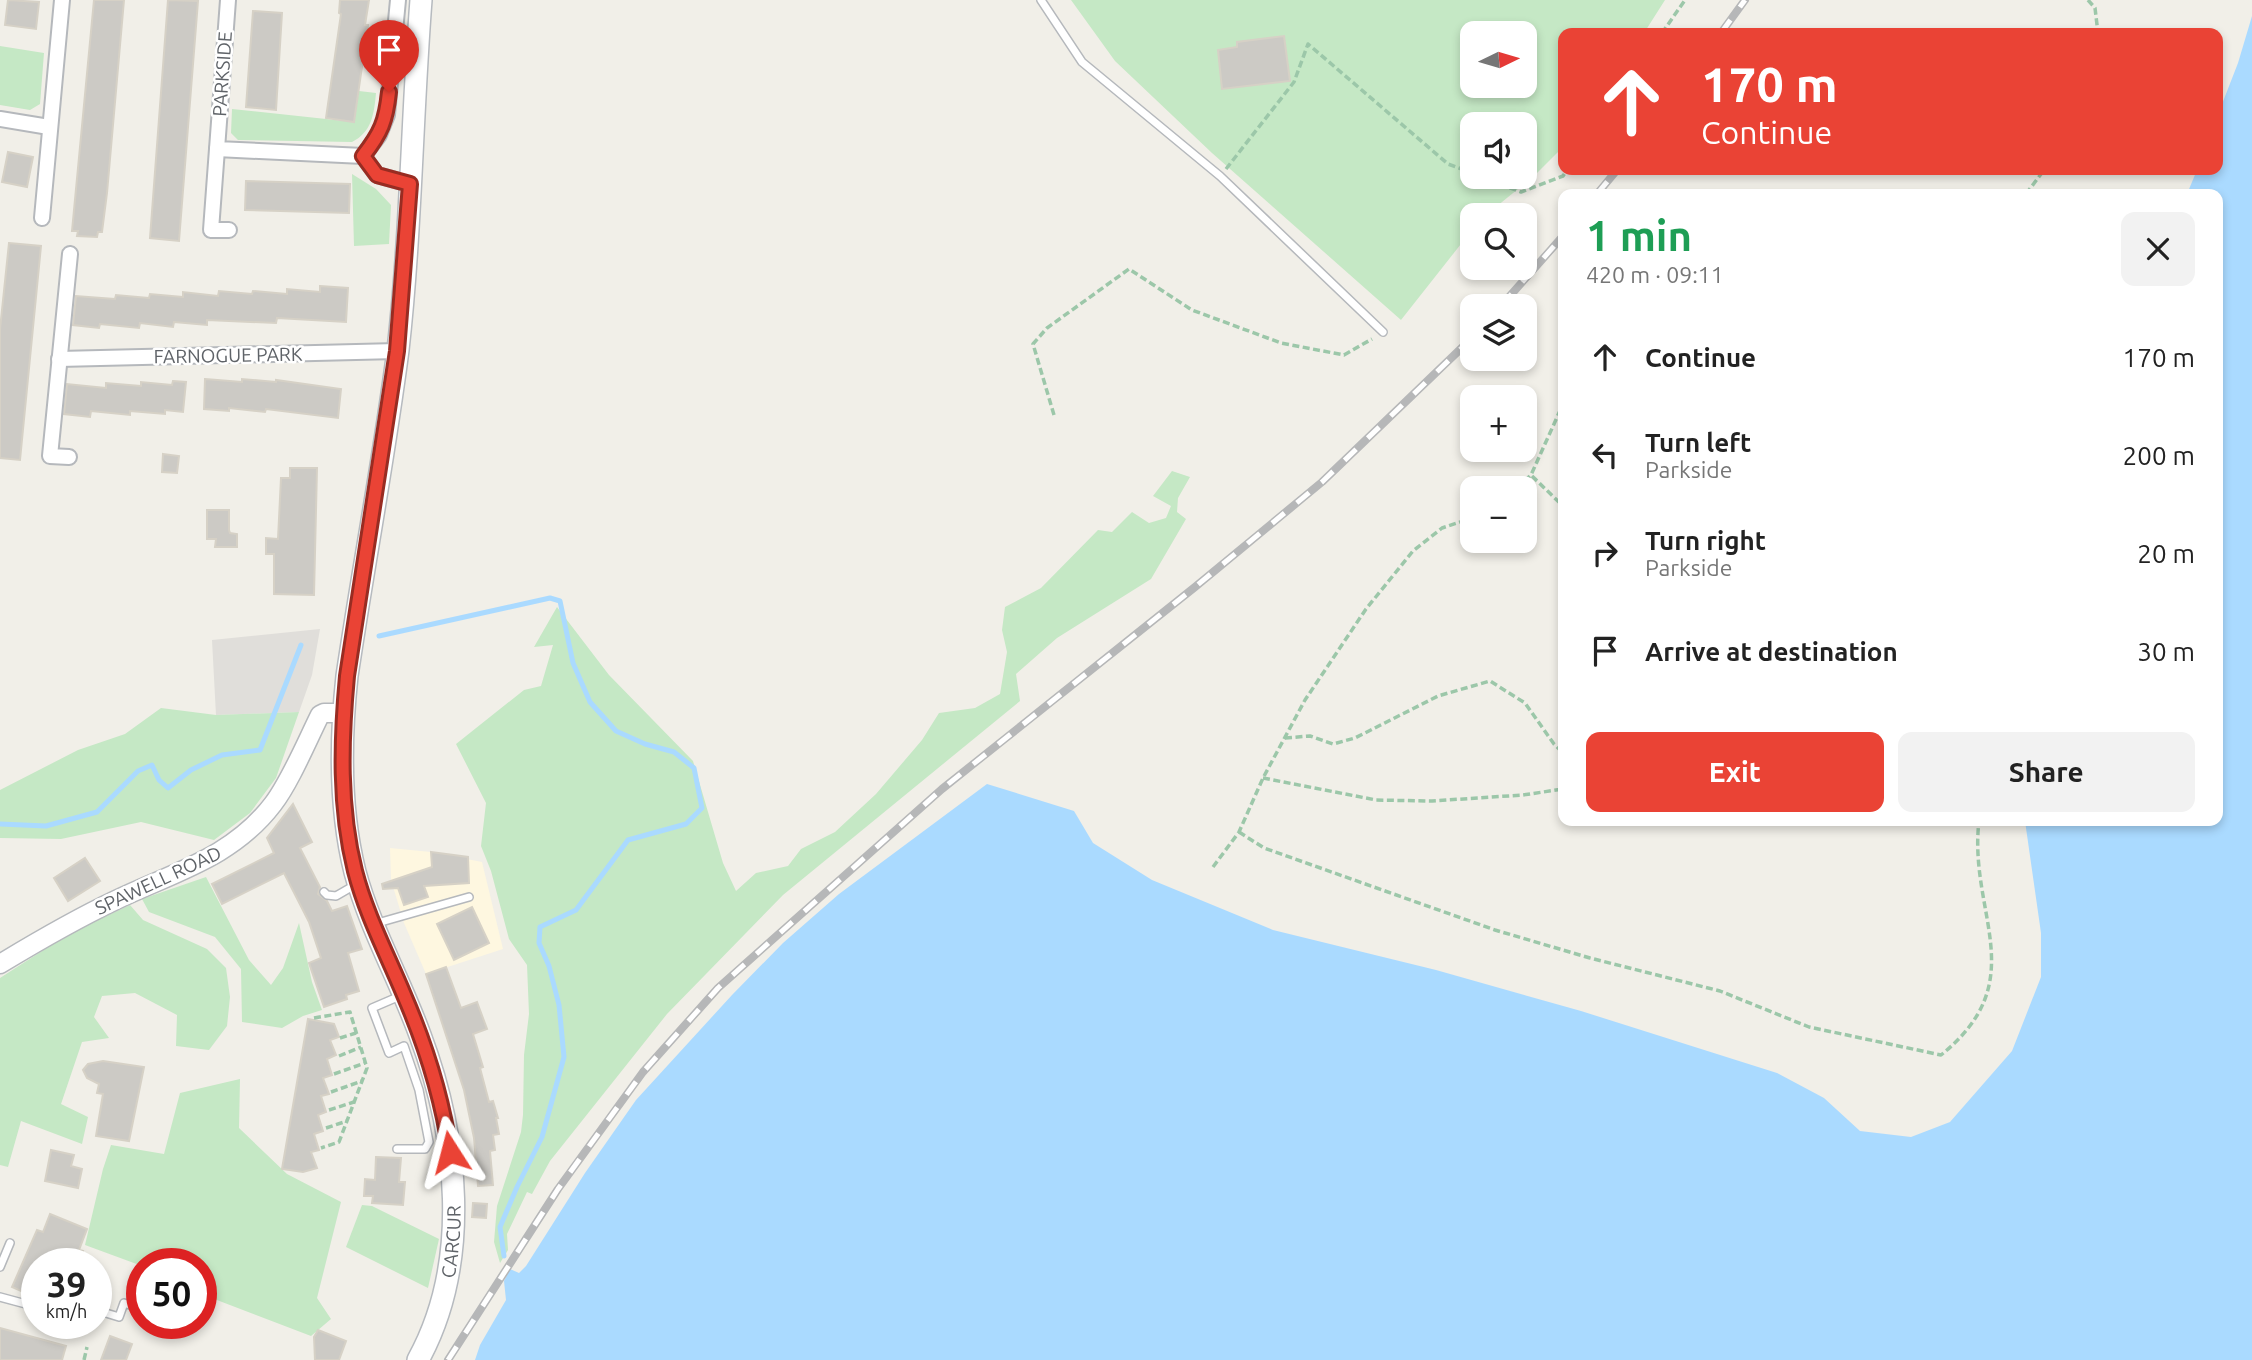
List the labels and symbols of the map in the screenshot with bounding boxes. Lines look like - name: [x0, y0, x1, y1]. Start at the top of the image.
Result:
- pin: [359, 20, 419, 92]
- north arrow: [1460, 21, 1536, 98]
- street label: PARKSIDE: [208, 31, 236, 117]
- street label: FARNOGUE PARK: [153, 343, 303, 367]
- street label: SPAWELL ROAD: [91, 841, 225, 919]
- position arrow: [413, 1115, 487, 1189]
- street label: CARCUR: [437, 1205, 465, 1280]
- speed limit sign: 50: [126, 1248, 217, 1339]

